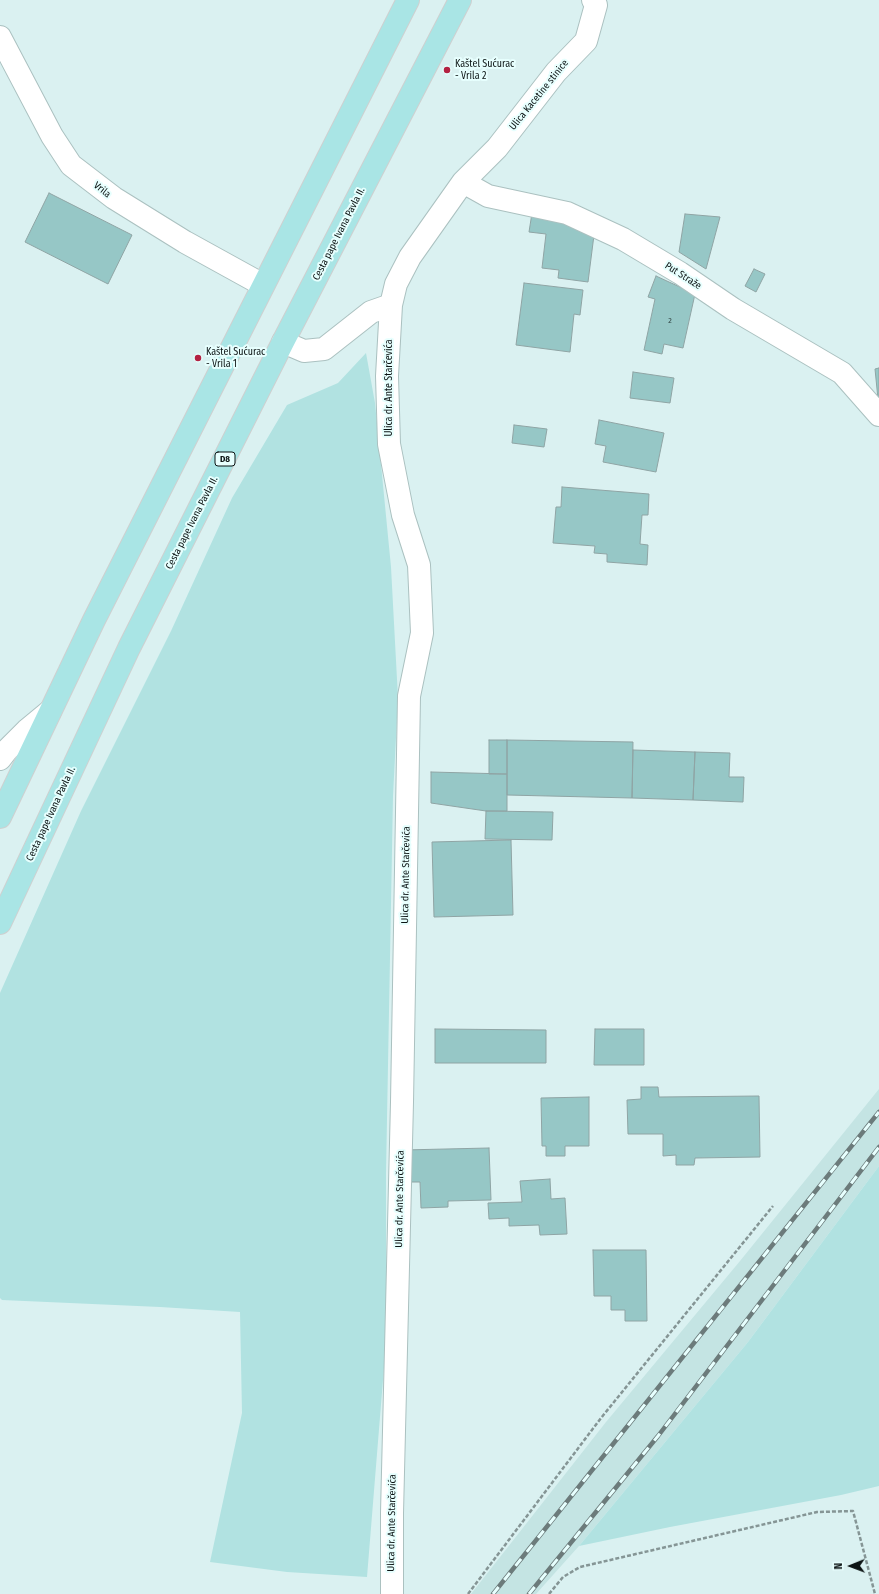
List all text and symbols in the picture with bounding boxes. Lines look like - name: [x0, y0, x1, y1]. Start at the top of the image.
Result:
- street label: Ulica Kacetine stinice: [507, 57, 571, 133]
- place label: Kaštel Sućurac - Vrila 2: [455, 58, 514, 82]
- marker: Kaštel Sućurac - Vrila 2: [442, 65, 452, 75]
- street label: Vrila: [91, 180, 113, 200]
- street label: Cesta pape Ivana Pavla II.: [310, 186, 368, 282]
- street label: Put Straže: [663, 260, 703, 292]
- house number: 2: [668, 316, 672, 326]
- street label: Ulica dr. Ante Starčevića: [383, 339, 395, 437]
- place label: Kaštel Sućurac - Vrila 1: [206, 346, 265, 370]
- marker: Kaštel Sućurac - Vrila 1: [193, 353, 203, 363]
- road number: D8: [215, 452, 235, 466]
- street label: Cesta pape Ivana Pavla II.: [163, 475, 221, 571]
- street label: Cesta pape Ivana Pavla II.: [24, 765, 78, 863]
- street label: Ulica dr. Ante Starčevića: [399, 826, 413, 924]
- street label: Ulica dr. Ante Starčevića: [393, 1150, 407, 1248]
- street label: Ulica dr. Ante Starčevića: [385, 1474, 399, 1572]
- north arrow: [831, 1546, 871, 1586]
- text: N: [832, 1563, 845, 1570]

